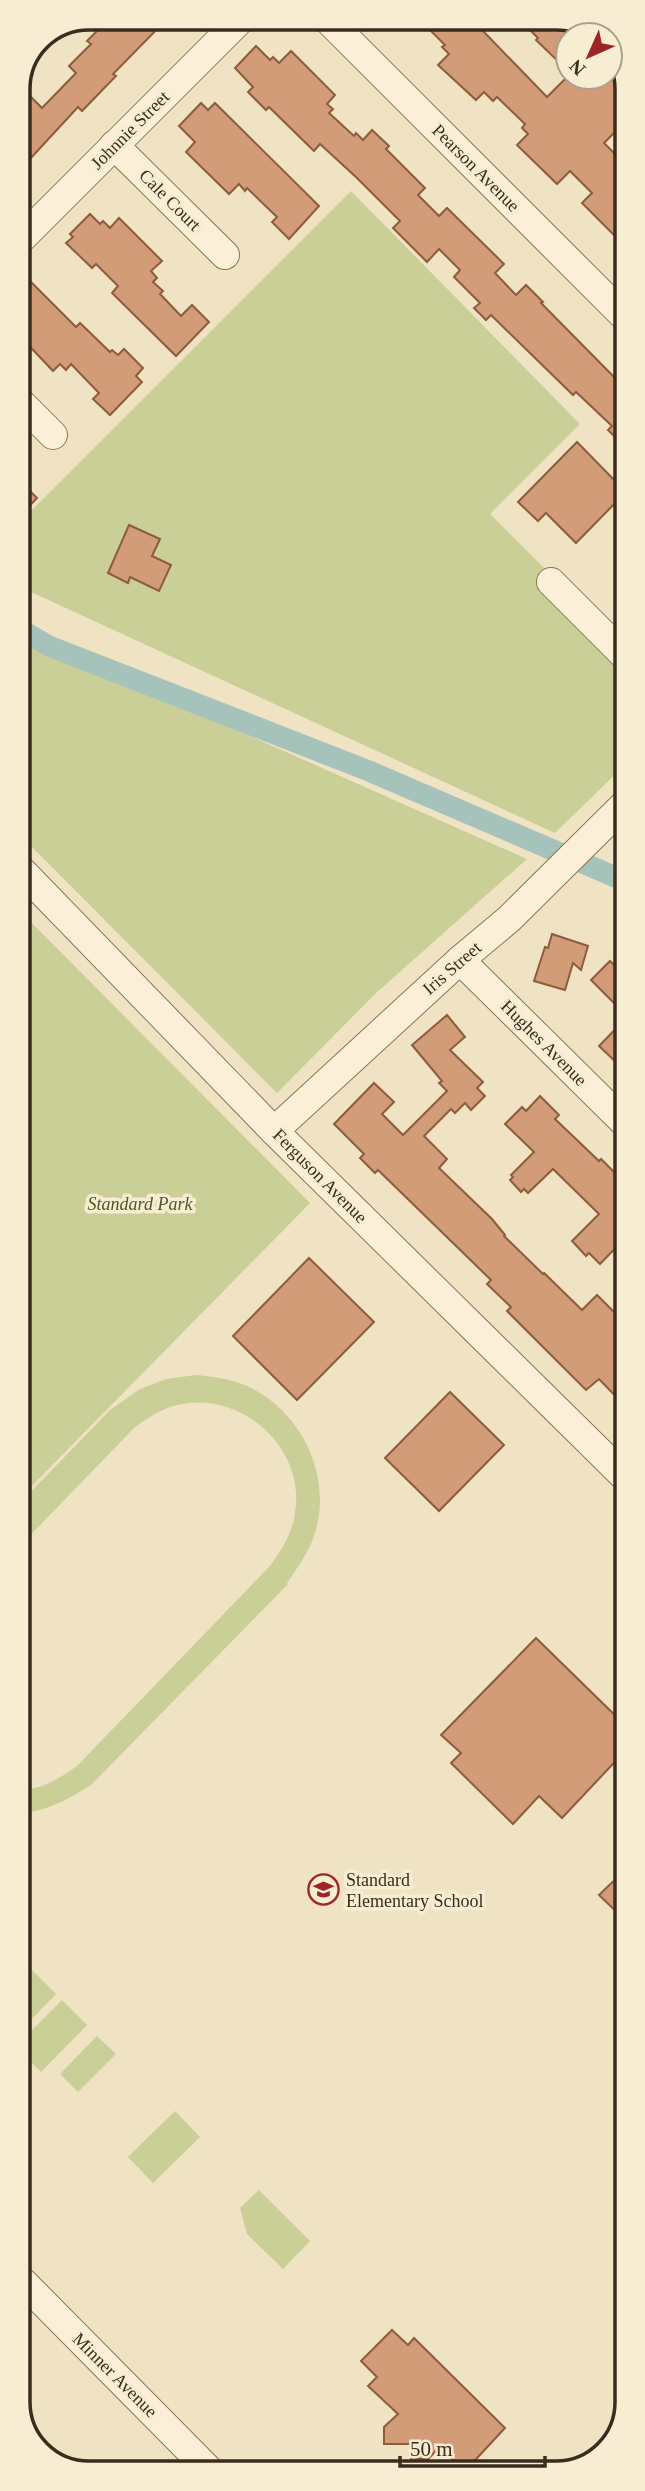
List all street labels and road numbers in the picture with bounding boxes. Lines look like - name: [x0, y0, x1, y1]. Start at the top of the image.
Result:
- street label: Johnnie Street: [87, 87, 173, 173]
- street label: Pearson Avenue: [428, 120, 524, 216]
- street label: Cale Court: [135, 165, 205, 235]
- street label: Iris Street: [419, 937, 485, 999]
- street label: Hughes Avenue: [497, 996, 591, 1090]
- street label: Ferguson Avenue: [269, 1125, 371, 1227]
- street label: Minner Avenue: [69, 2329, 161, 2421]

